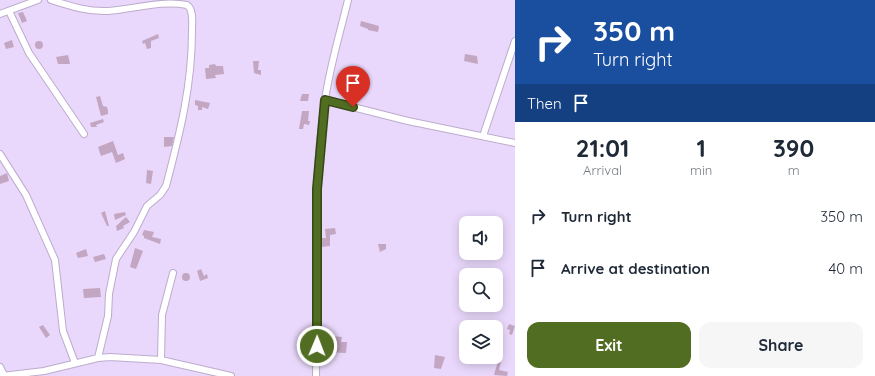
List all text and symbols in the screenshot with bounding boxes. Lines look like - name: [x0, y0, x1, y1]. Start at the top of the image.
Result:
- text: 350 m: [593, 13, 675, 48]
- icon: right: [527, 16, 579, 68]
- text: Turn right: [593, 48, 673, 71]
- pin: [336, 66, 370, 107]
- icon: arrive: [342, 72, 364, 94]
- icon: arrive: [570, 92, 592, 114]
- text: Then: [527, 94, 562, 113]
- text: 21:01: [576, 133, 629, 163]
- text: 1: [697, 133, 706, 163]
- text: 390: [773, 133, 814, 163]
- text: Arrival: [583, 162, 622, 178]
- text: min: [690, 162, 712, 178]
- text: m: [788, 162, 800, 178]
- icon: right: [527, 205, 549, 227]
- text: Turn right: [561, 207, 632, 226]
- text: 350 m: [820, 207, 863, 226]
- map controls: [459, 216, 503, 364]
- button: sound: [459, 216, 503, 260]
- icon: arrive: [527, 257, 549, 279]
- text: Arrive at destination: [561, 259, 710, 278]
- text: 40 m: [828, 259, 863, 278]
- button: search: [459, 268, 503, 312]
- button: layers: [459, 320, 503, 364]
- button: Exit: [527, 322, 691, 368]
- button: Share: [699, 322, 863, 368]
- position arrow: [296, 325, 338, 367]

